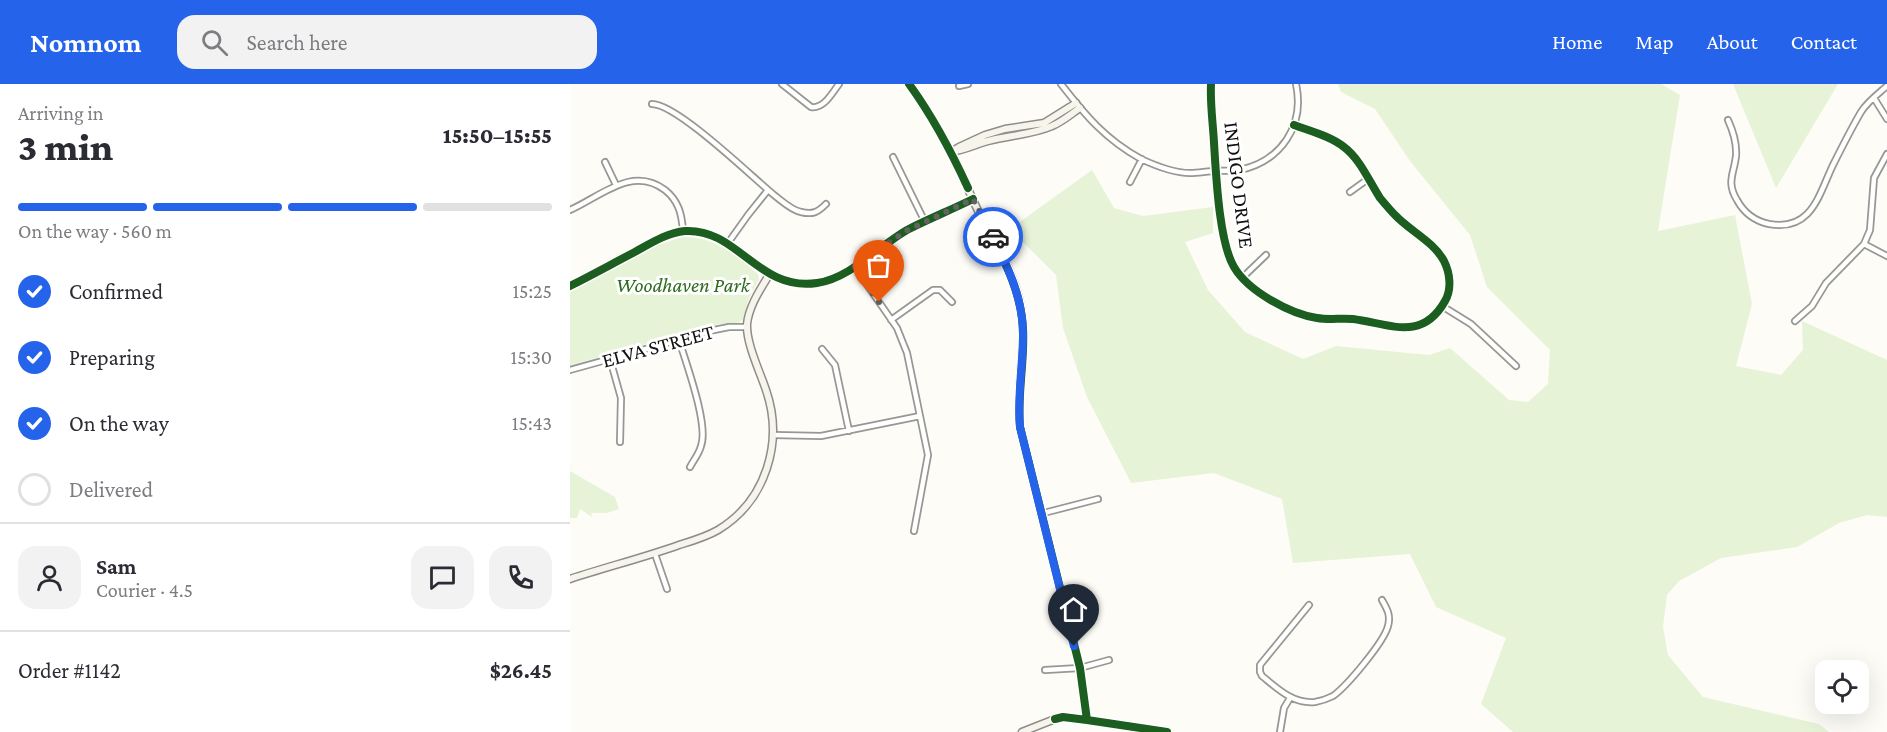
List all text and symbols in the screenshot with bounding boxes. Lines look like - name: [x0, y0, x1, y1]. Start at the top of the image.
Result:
- search box: [177, 15, 597, 69]
- icon: search: [198, 26, 231, 59]
- text: Nomnom: [30, 27, 141, 58]
- text: Search here: [246, 30, 347, 55]
- text: Home: [1552, 30, 1602, 54]
- text: Map: [1635, 30, 1674, 54]
- text: About: [1707, 30, 1758, 54]
- text: Contact: [1791, 30, 1857, 54]
- text: Arriving in: [18, 102, 103, 124]
- street label: INDIGO DRIVE: [1219, 120, 1259, 250]
- text: 15:50–15:55: [443, 123, 552, 148]
- text: 3 min: [18, 125, 113, 168]
- courier: [963, 207, 1023, 267]
- text: On the way · 560 m: [18, 220, 172, 242]
- icon: car: [977, 221, 1010, 254]
- pin: [853, 240, 904, 302]
- icon: bag: [862, 249, 895, 282]
- park label: Woodhaven Park: [616, 273, 751, 297]
- icon: check: [18, 275, 51, 308]
- text: Confirmed: [69, 279, 163, 304]
- text: 15:25: [512, 280, 552, 302]
- street label: ELVA STREET: [599, 319, 717, 372]
- icon: check: [18, 341, 51, 374]
- text: Preparing: [69, 345, 155, 370]
- text: 15:30: [511, 346, 552, 368]
- icon: check: [18, 407, 51, 440]
- text: On the way: [69, 411, 169, 436]
- text: 15:43: [512, 412, 552, 434]
- text: Delivered: [69, 477, 153, 502]
- button: person: [18, 546, 81, 609]
- button: chat: [411, 546, 474, 609]
- button: phone: [489, 546, 552, 609]
- text: Sam: [96, 554, 136, 579]
- text: Courier · 4.5: [96, 579, 193, 601]
- pin: [1048, 584, 1099, 646]
- icon: home: [1057, 593, 1090, 626]
- text: Order #1142: [18, 658, 121, 683]
- text: $26.45: [490, 658, 552, 683]
- map controls: [1815, 660, 1869, 714]
- button: locate: [1815, 660, 1869, 714]

